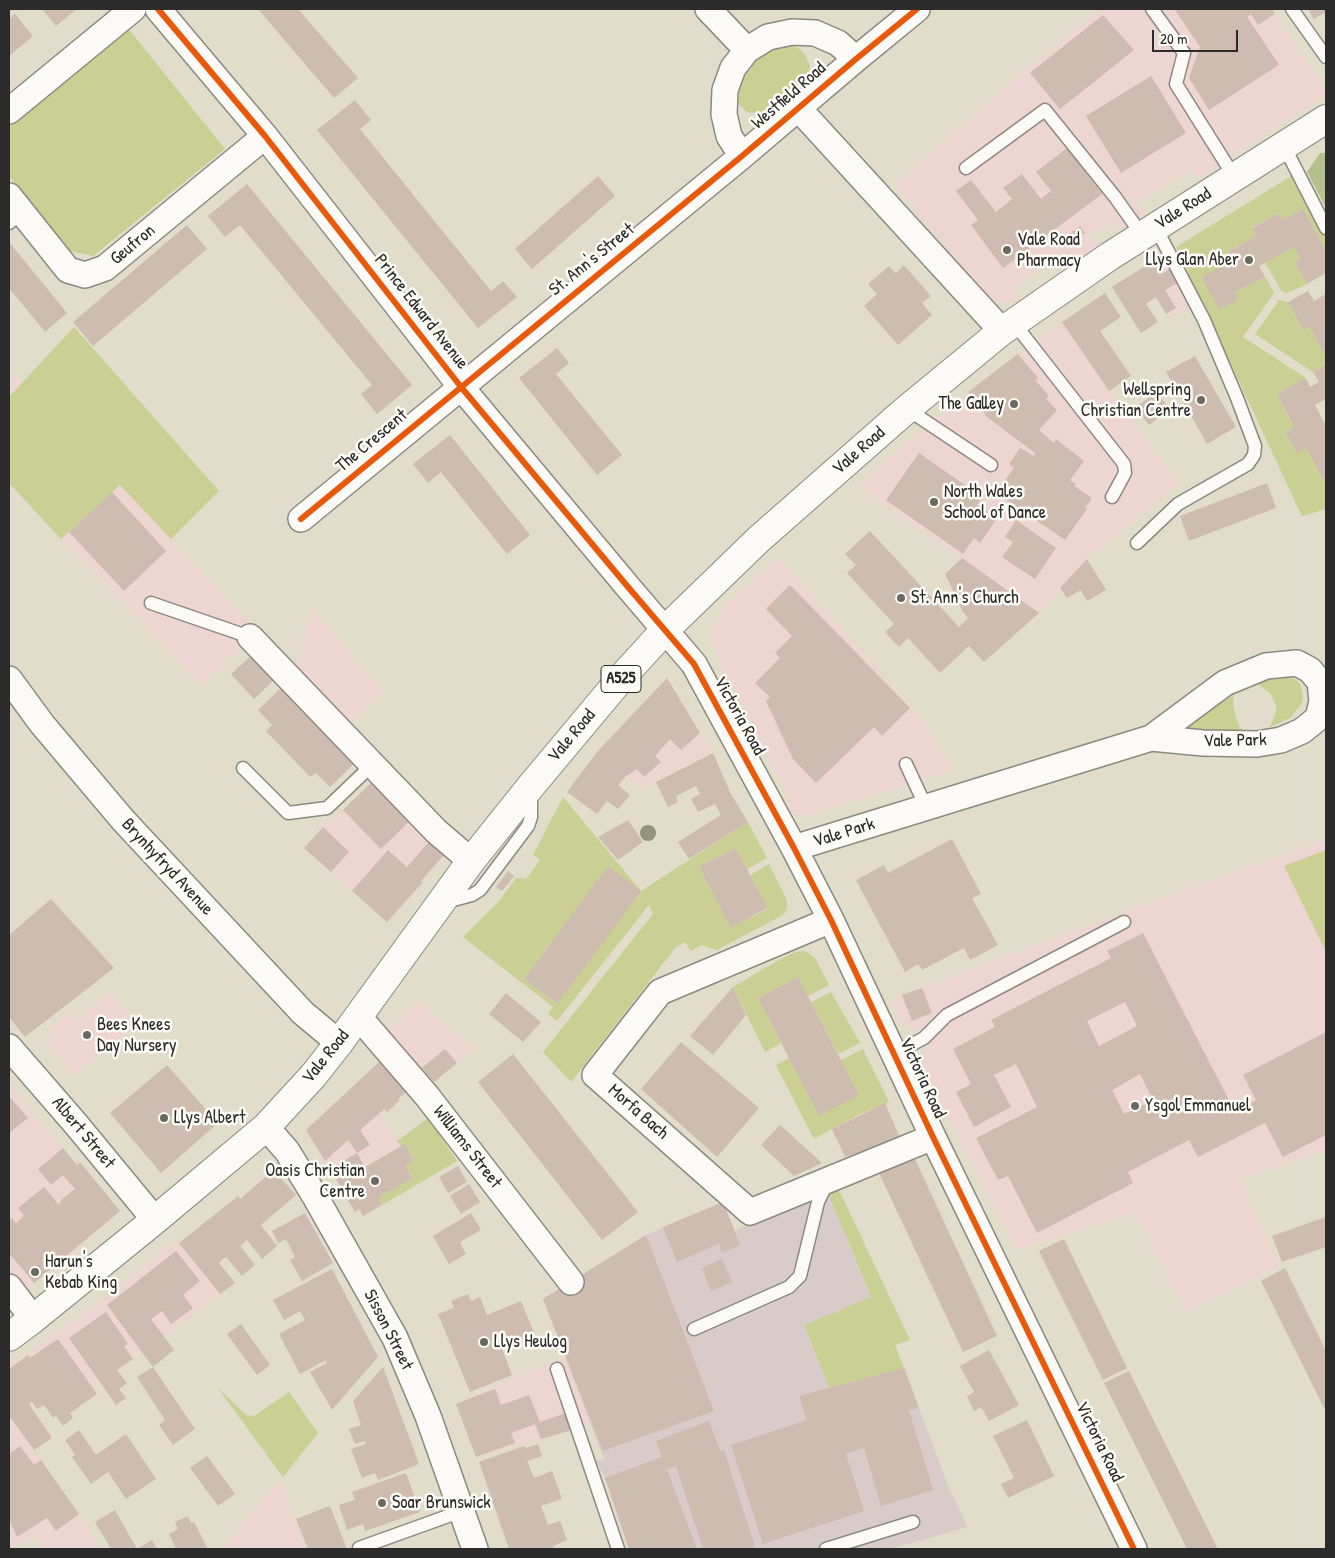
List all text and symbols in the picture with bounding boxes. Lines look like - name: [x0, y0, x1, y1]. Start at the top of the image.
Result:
- scale bar: [1155, 20, 1241, 52]
- text: 20 m: [1160, 28, 1187, 49]
- street label: Westfield Road: [748, 58, 830, 134]
- street label: Vale Road: [1151, 183, 1215, 235]
- street label: St. Ann's Street: [545, 219, 639, 301]
- street label: Geufron: [106, 220, 160, 270]
- place label: Vale Road Pharmacy: [1017, 229, 1081, 272]
- marker: Vale Road Pharmacy: [1001, 244, 1013, 256]
- place label: Llys Glan Aber: [1146, 249, 1239, 271]
- street label: Prince Edward Avenue: [369, 250, 473, 374]
- marker: Llys Glan Aber: [1243, 254, 1255, 266]
- place label: Wellspring Christian Centre: [1081, 379, 1191, 422]
- place label: The Galley: [938, 393, 1004, 415]
- marker: Wellspring Christian Centre: [1195, 394, 1207, 406]
- marker: The Galley: [1008, 398, 1020, 410]
- street label: The Crescent: [332, 405, 412, 477]
- street label: Vale Road: [828, 422, 890, 480]
- place label: North Wales School of Dance: [944, 481, 1046, 524]
- marker: North Wales School of Dance: [928, 496, 940, 508]
- place label: St. Ann's Church: [911, 587, 1019, 609]
- marker: St. Ann's Church: [895, 592, 907, 604]
- road number: A525: [601, 666, 641, 692]
- street label: Victoria Road: [709, 673, 769, 759]
- street label: Vale Road: [544, 705, 600, 767]
- street label: Vale Park: [1203, 730, 1267, 752]
- street label: Vale Park: [811, 813, 877, 853]
- street label: Brynhyfryd Avenue: [117, 814, 217, 920]
- place label: Bees Knees Day Nursery: [97, 1014, 177, 1056]
- street label: Vale Road: [298, 1026, 354, 1088]
- marker: Bees Knees Day Nursery: [81, 1029, 93, 1041]
- street label: Victoria Road: [894, 1034, 950, 1122]
- street label: Morfa Bach: [603, 1080, 673, 1144]
- street label: Albert Street: [47, 1093, 119, 1173]
- place label: Ysgol Emmanuel: [1145, 1095, 1251, 1117]
- marker: Ysgol Emmanuel: [1129, 1100, 1141, 1112]
- street label: Williams Street: [428, 1101, 506, 1193]
- place label: Llys Albert: [174, 1107, 245, 1129]
- marker: Llys Albert: [158, 1112, 170, 1124]
- place label: Oasis Christian Centre: [265, 1160, 365, 1202]
- marker: Oasis Christian Centre: [369, 1175, 381, 1187]
- place label: Harun's Kebab King: [45, 1251, 117, 1294]
- marker: Harun's Kebab King: [29, 1266, 41, 1278]
- street label: Sisson Street: [358, 1286, 418, 1374]
- place label: Llys Heulog: [494, 1331, 567, 1353]
- marker: Llys Heulog: [478, 1336, 490, 1348]
- street label: Victoria Road: [1070, 1399, 1128, 1485]
- place label: Soar Brunswick: [392, 1492, 491, 1514]
- marker: Soar Brunswick: [376, 1497, 388, 1509]

